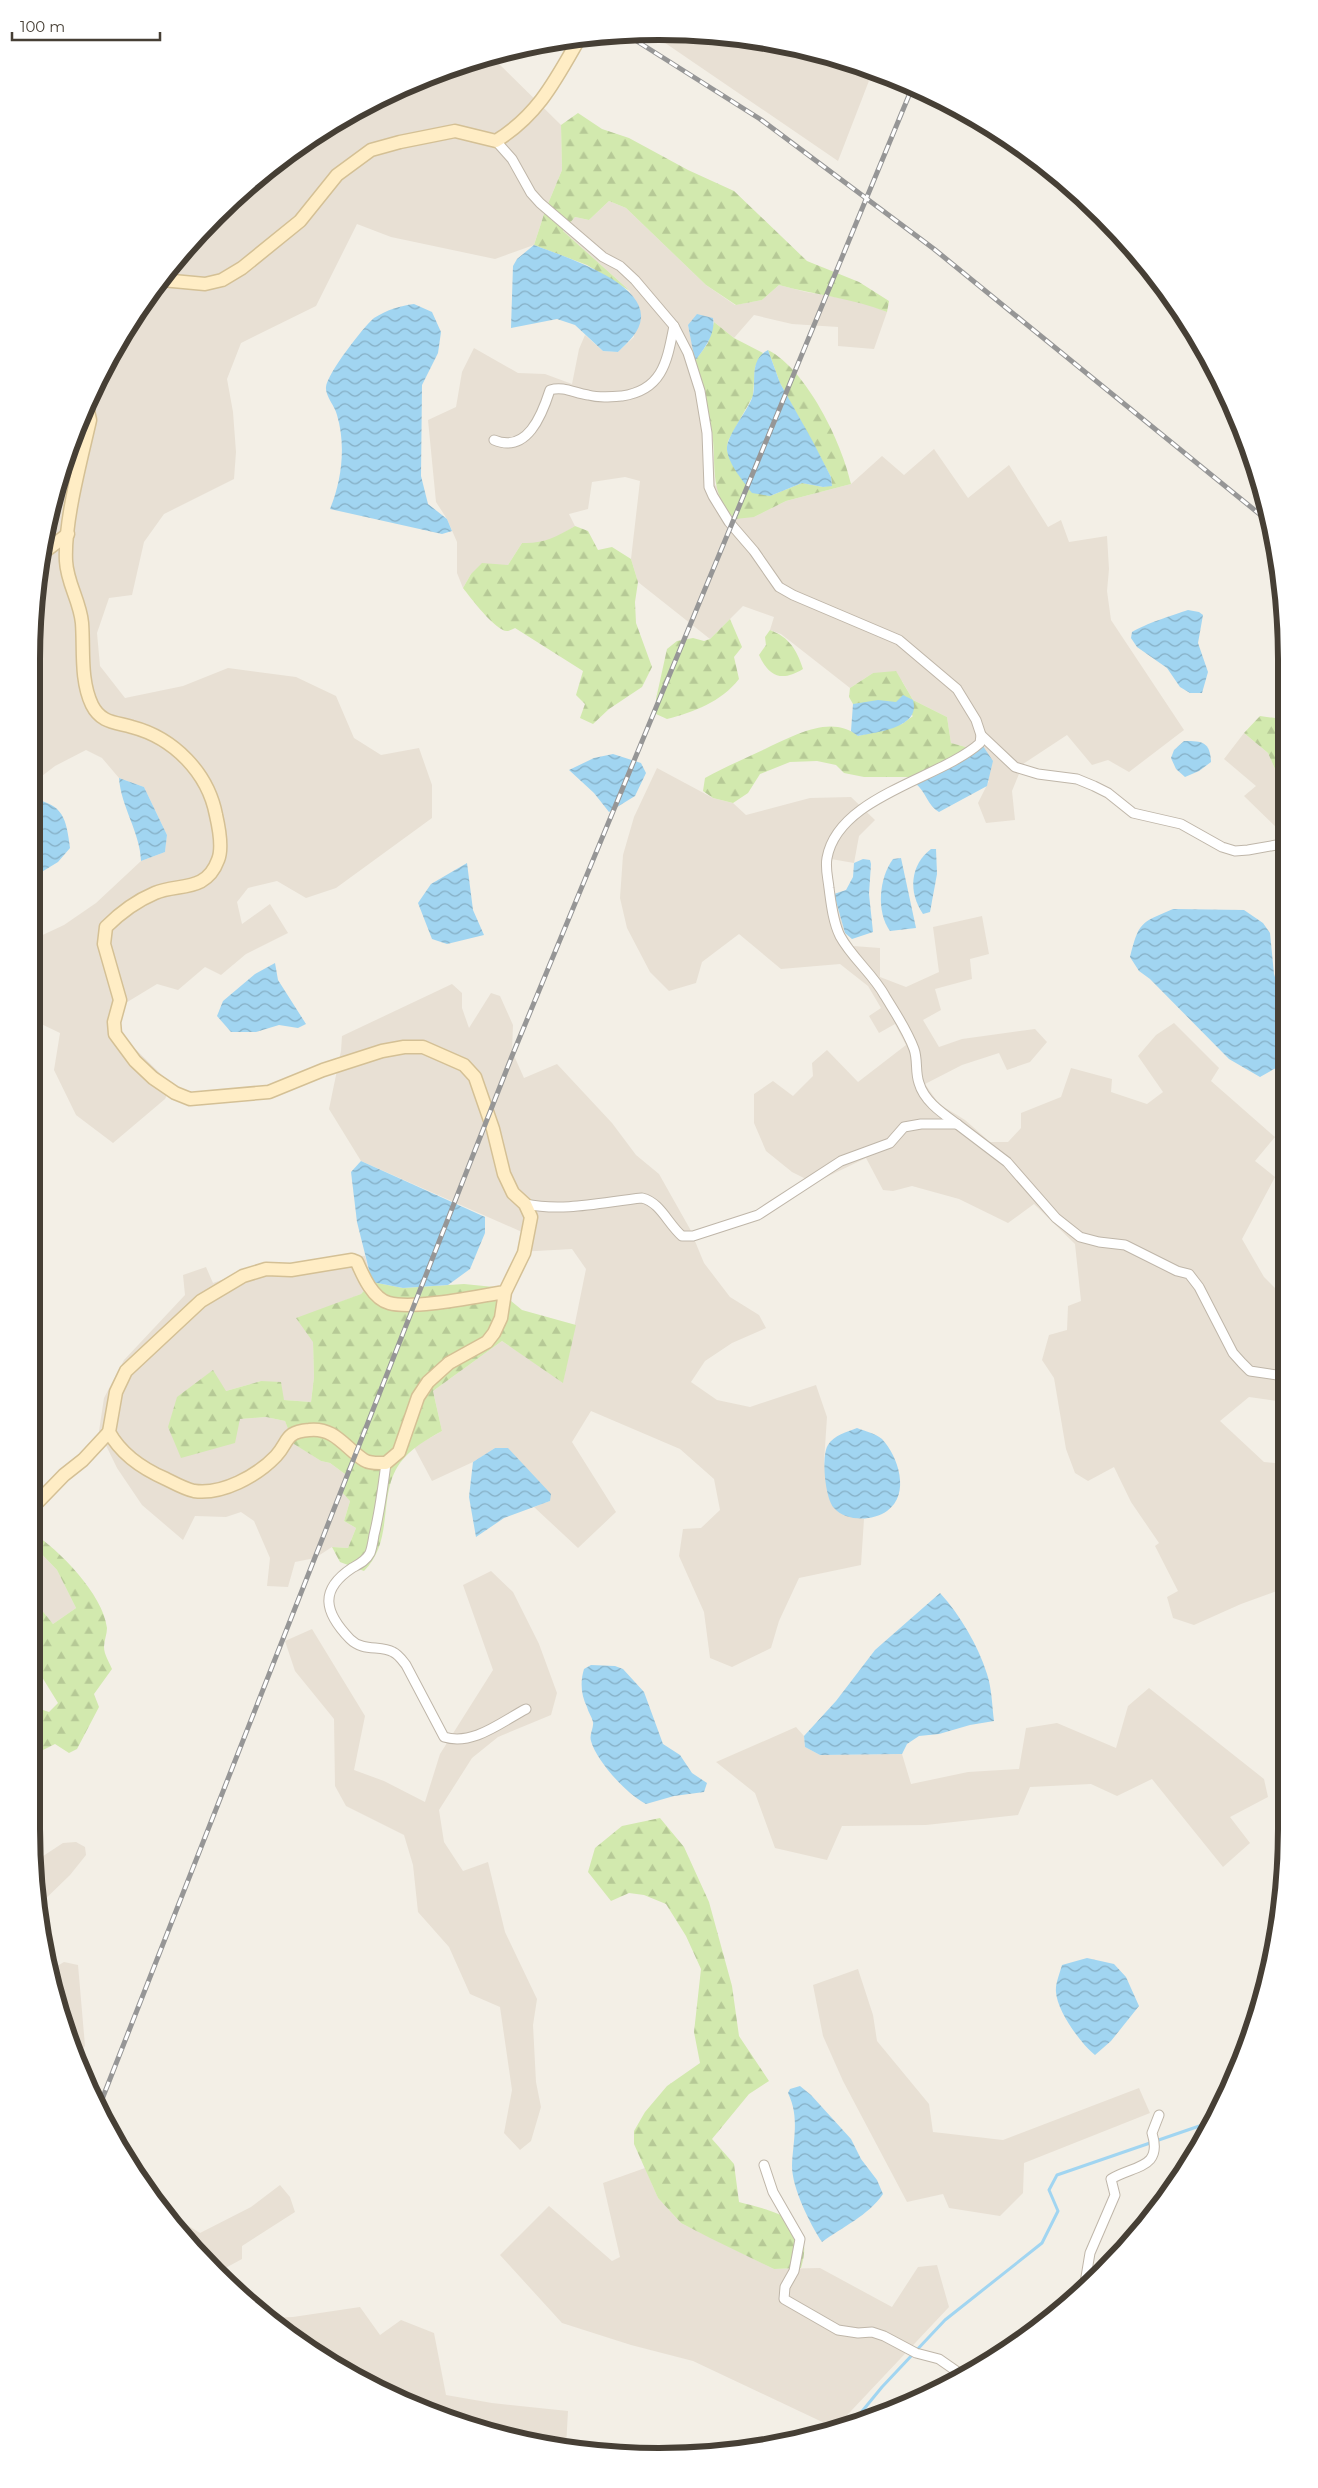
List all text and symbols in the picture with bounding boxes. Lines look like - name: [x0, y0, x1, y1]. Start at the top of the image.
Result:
- scale bar: [12, 10, 160, 42]
- text: 100 m: [20, 17, 65, 36]

